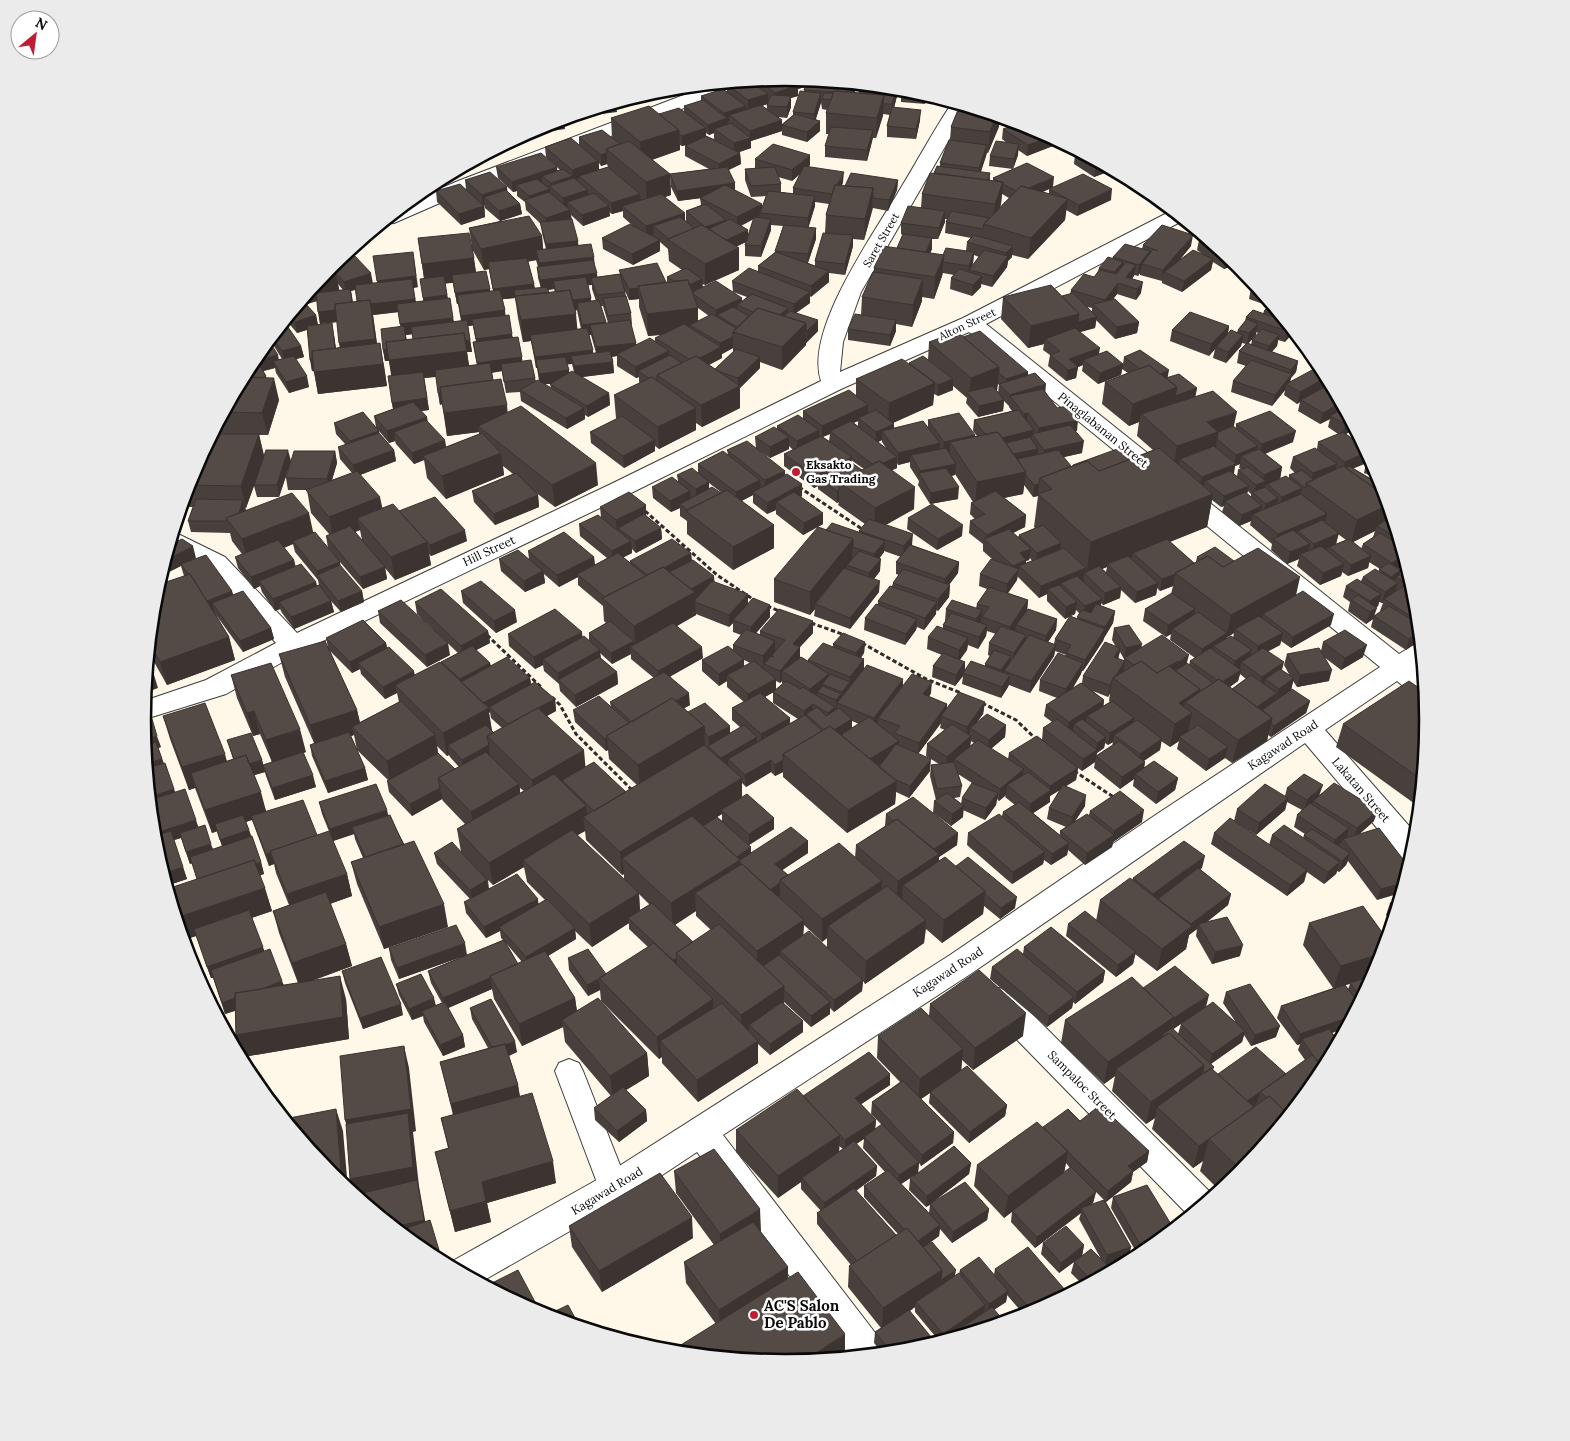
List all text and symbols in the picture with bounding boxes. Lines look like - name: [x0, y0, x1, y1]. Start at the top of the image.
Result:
- north arrow: [10, 10, 60, 60]
- text: N: [32, 13, 51, 34]
- street label: Saret Street: [860, 210, 903, 270]
- street label: Alton Street: [935, 304, 998, 344]
- street label: Pinaglabanan Street: [1055, 389, 1152, 471]
- place label: Eksakto Gas Trading: [806, 457, 877, 486]
- marker: Eksakto Gas Trading: [790, 466, 802, 478]
- street label: Hill Street: [460, 532, 518, 569]
- street label: Kagawad Road: [1245, 716, 1321, 773]
- street label: Lakatan Street: [1329, 754, 1394, 826]
- street label: Kagawad Road: [910, 943, 986, 1000]
- street label: Sampaloc Street: [1045, 1047, 1120, 1122]
- street label: Kagawad Road: [568, 1163, 645, 1218]
- place label: AC'S Salon De Pablo: [764, 1296, 840, 1332]
- marker: AC'S Salon De Pablo: [748, 1309, 760, 1321]

